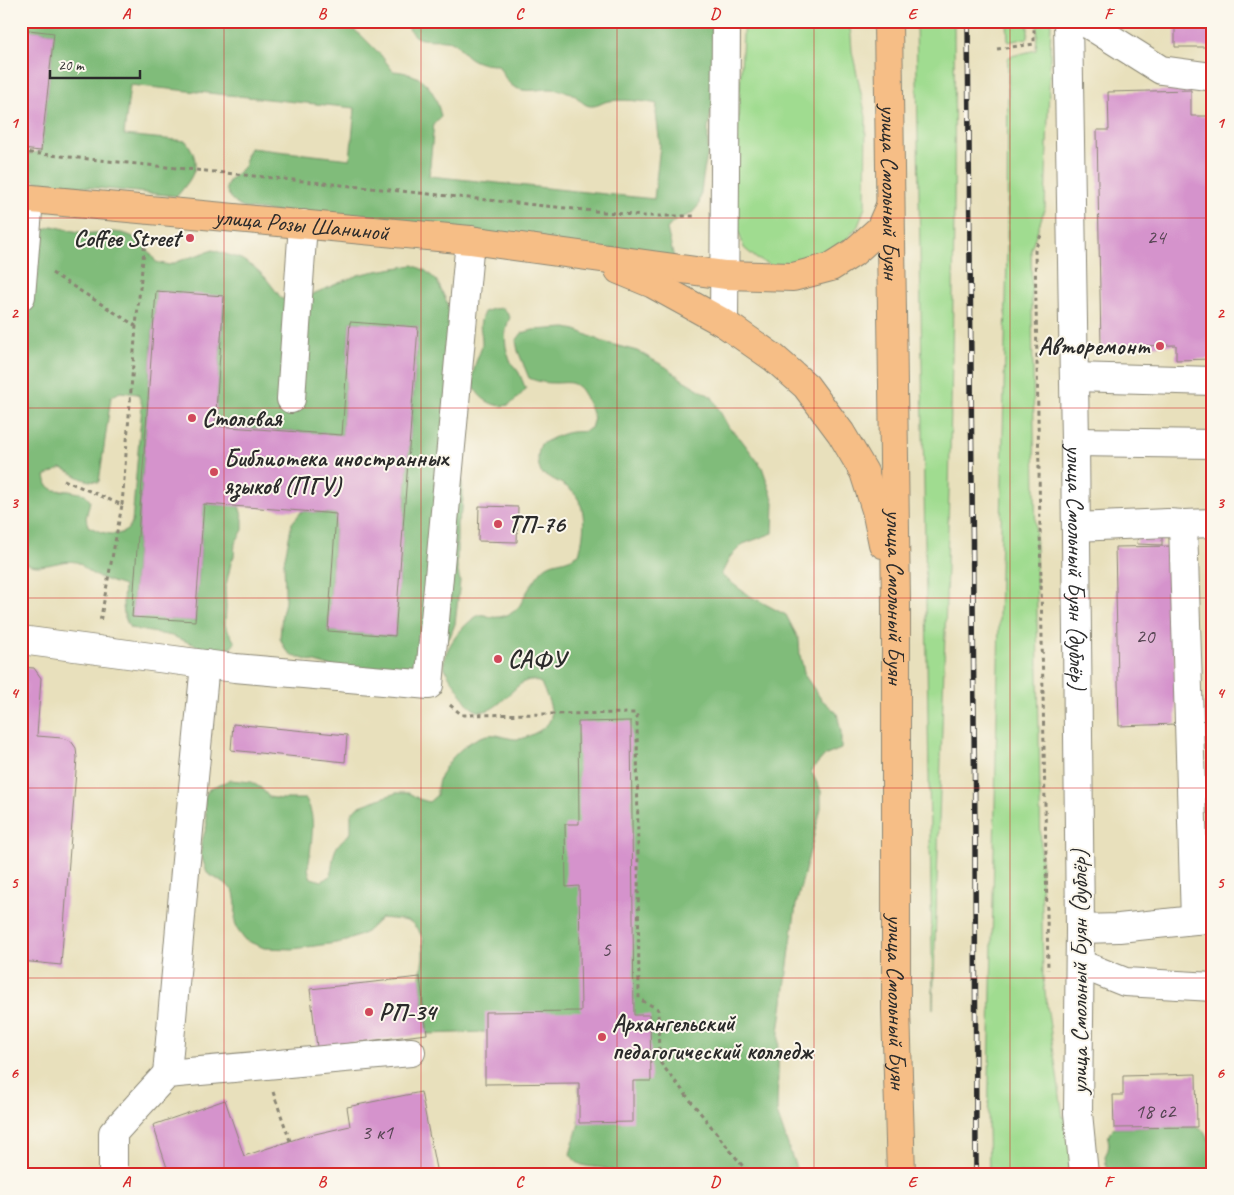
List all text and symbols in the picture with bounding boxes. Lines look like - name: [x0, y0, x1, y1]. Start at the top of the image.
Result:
- text: A: [122, 4, 132, 24]
- text: B: [318, 4, 328, 24]
- text: C: [515, 4, 525, 24]
- text: D: [710, 4, 721, 24]
- text: E: [908, 4, 919, 24]
- text: F: [1104, 4, 1115, 24]
- scale bar: [50, 48, 140, 80]
- text: 20 m: [58, 56, 85, 75]
- street label: улица Смольный Буян: [874, 102, 907, 282]
- text: 1: [10, 113, 19, 133]
- text: 1: [1216, 113, 1225, 133]
- street label: улица Розы Шаниной: [211, 201, 392, 248]
- place label: Coffee Street: [74, 223, 184, 253]
- house number: 24: [1147, 224, 1168, 250]
- marker: Coffee Street: [184, 232, 196, 244]
- text: 2: [10, 303, 19, 323]
- text: 2: [1216, 303, 1225, 323]
- place label: Авторемонт: [1038, 331, 1150, 361]
- marker: Авторемонт: [1154, 340, 1166, 352]
- place label: Столовая: [202, 403, 283, 433]
- marker: Столовая: [186, 412, 198, 424]
- street label: улица Смольный Буян (дублёр): [1060, 442, 1093, 690]
- place label: Библиотека иностранных языков (ПГУ): [224, 443, 449, 502]
- marker: Библиотека иностранных языков (ПГУ): [208, 466, 220, 478]
- text: 3: [10, 493, 19, 513]
- text: 3: [1216, 493, 1225, 513]
- street label: улица Смольный Буян: [880, 507, 911, 687]
- place label: ТП-76: [508, 509, 566, 539]
- marker: ТП-76: [492, 518, 504, 530]
- house number: 20: [1136, 623, 1156, 649]
- place label: САФУ: [508, 644, 569, 674]
- marker: САФУ: [492, 653, 504, 665]
- text: 4: [10, 683, 19, 703]
- text: 4: [1216, 683, 1225, 703]
- street label: улица Смольный Буян (дублёр): [1064, 849, 1094, 1096]
- text: 5: [11, 873, 20, 893]
- text: 5: [1217, 873, 1226, 893]
- street label: улица Смольный Буян: [881, 912, 913, 1092]
- house number: 5: [601, 936, 612, 962]
- place label: РП-34: [379, 997, 439, 1027]
- marker: РП-34: [363, 1006, 375, 1018]
- place label: Архангельский педагогический колледж: [612, 1008, 815, 1066]
- marker: Архангельский педагогический колледж: [596, 1031, 608, 1043]
- text: 6: [10, 1063, 19, 1083]
- text: 6: [1216, 1063, 1225, 1083]
- house number: 18 с2: [1135, 1098, 1177, 1124]
- house number: 3 к1: [361, 1119, 394, 1145]
- text: A: [122, 1172, 132, 1192]
- text: B: [318, 1172, 328, 1192]
- text: C: [515, 1172, 525, 1192]
- text: D: [710, 1172, 721, 1192]
- text: E: [908, 1172, 919, 1192]
- text: F: [1104, 1172, 1115, 1192]

